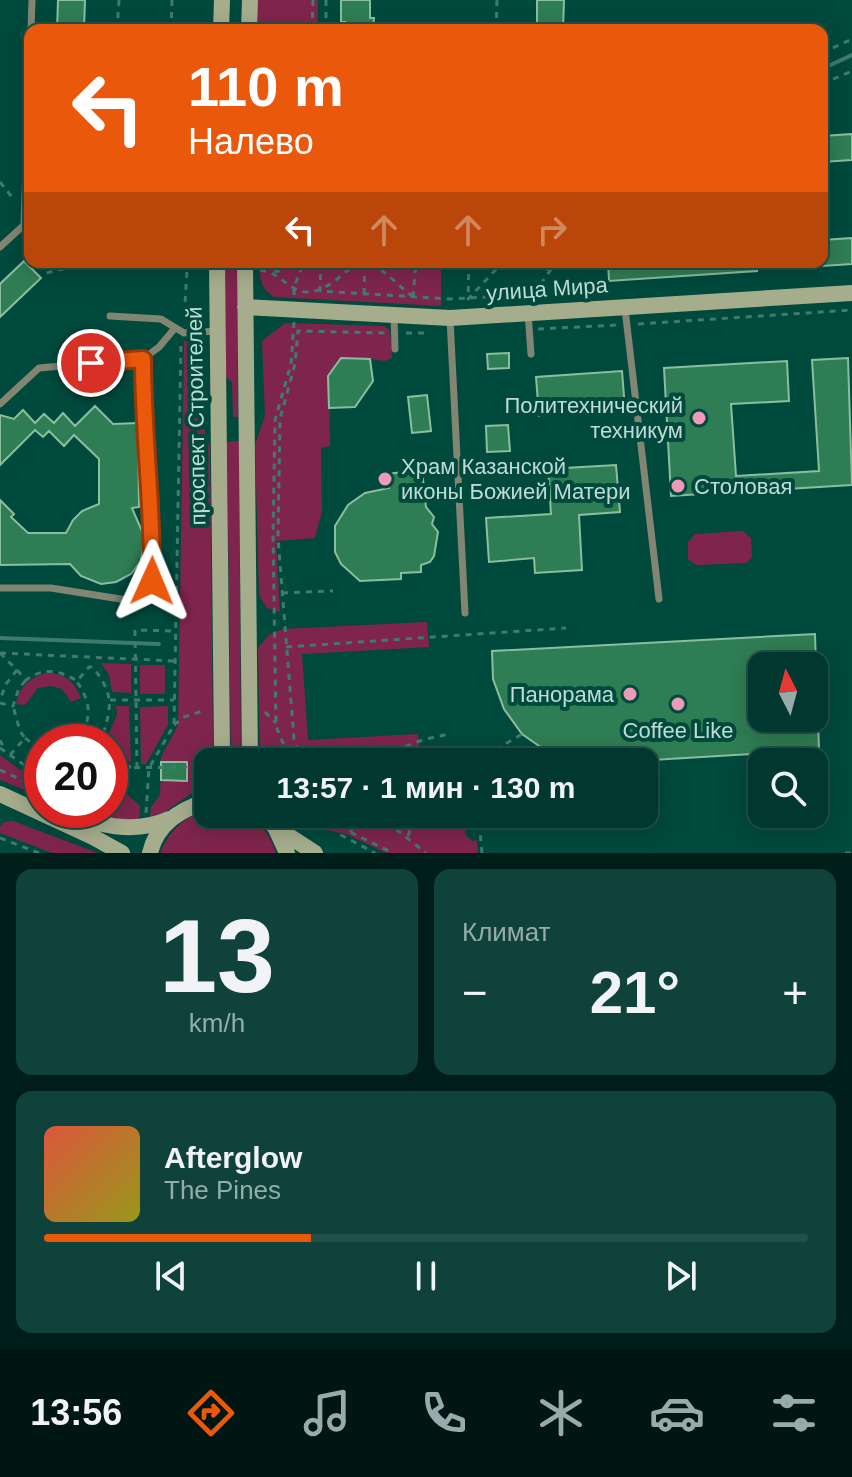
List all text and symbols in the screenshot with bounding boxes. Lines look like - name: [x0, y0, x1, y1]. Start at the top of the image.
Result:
- text: 110 m: [188, 55, 344, 118]
- icon: left: [56, 56, 160, 160]
- text: Налево: [188, 121, 314, 162]
- icon: left: [278, 208, 322, 252]
- icon: ahead: [362, 208, 406, 252]
- icon: ahead: [446, 208, 490, 252]
- icon: right: [530, 208, 574, 252]
- street label: улица Мира: [485, 272, 609, 306]
- street label: проспект Строителей: [182, 306, 210, 526]
- pin: [57, 329, 125, 397]
- icon: arrive: [69, 341, 113, 385]
- place label: Политехнический техникум: [504, 393, 683, 443]
- marker: Политехнический техникум: [690, 409, 708, 427]
- place label: Храм Казанской иконы Божией Матери: [401, 454, 630, 504]
- marker: Храм Казанской иконы Божией Матери: [376, 470, 394, 488]
- place label: Столовая: [694, 474, 792, 499]
- marker: Столовая: [669, 477, 687, 495]
- position arrow: [110, 539, 194, 623]
- north arrow: [748, 652, 828, 732]
- map controls: [748, 652, 828, 828]
- place label: Панорама: [510, 682, 615, 707]
- marker: Панорама: [621, 685, 639, 703]
- marker: Coffee Like: [669, 695, 687, 713]
- place label: Coffee Like: [623, 718, 733, 743]
- speed limit sign: 20: [24, 724, 128, 828]
- button: search: [748, 748, 828, 828]
- text: 13:57 · 1 мин · 130 m: [277, 771, 575, 804]
- text: 13: [159, 898, 275, 1014]
- text: Климат: [462, 917, 551, 947]
- text: 21°: [590, 959, 680, 1026]
- text: −: [462, 968, 488, 1017]
- text: +: [782, 968, 808, 1017]
- text: km/h: [189, 1008, 245, 1038]
- text: Afterglow: [164, 1141, 302, 1174]
- text: The Pines: [164, 1175, 281, 1205]
- icon: previous: [149, 1254, 193, 1298]
- icon: pause: [404, 1254, 448, 1298]
- icon: next: [659, 1254, 703, 1298]
- icon: directions: [183, 1385, 239, 1441]
- icon: music: [299, 1385, 355, 1441]
- icon: phone: [416, 1385, 472, 1441]
- icon: climate: [533, 1385, 589, 1441]
- icon: car: [649, 1385, 705, 1441]
- icon: filters: [766, 1385, 822, 1441]
- text: 13:56: [30, 1392, 122, 1433]

